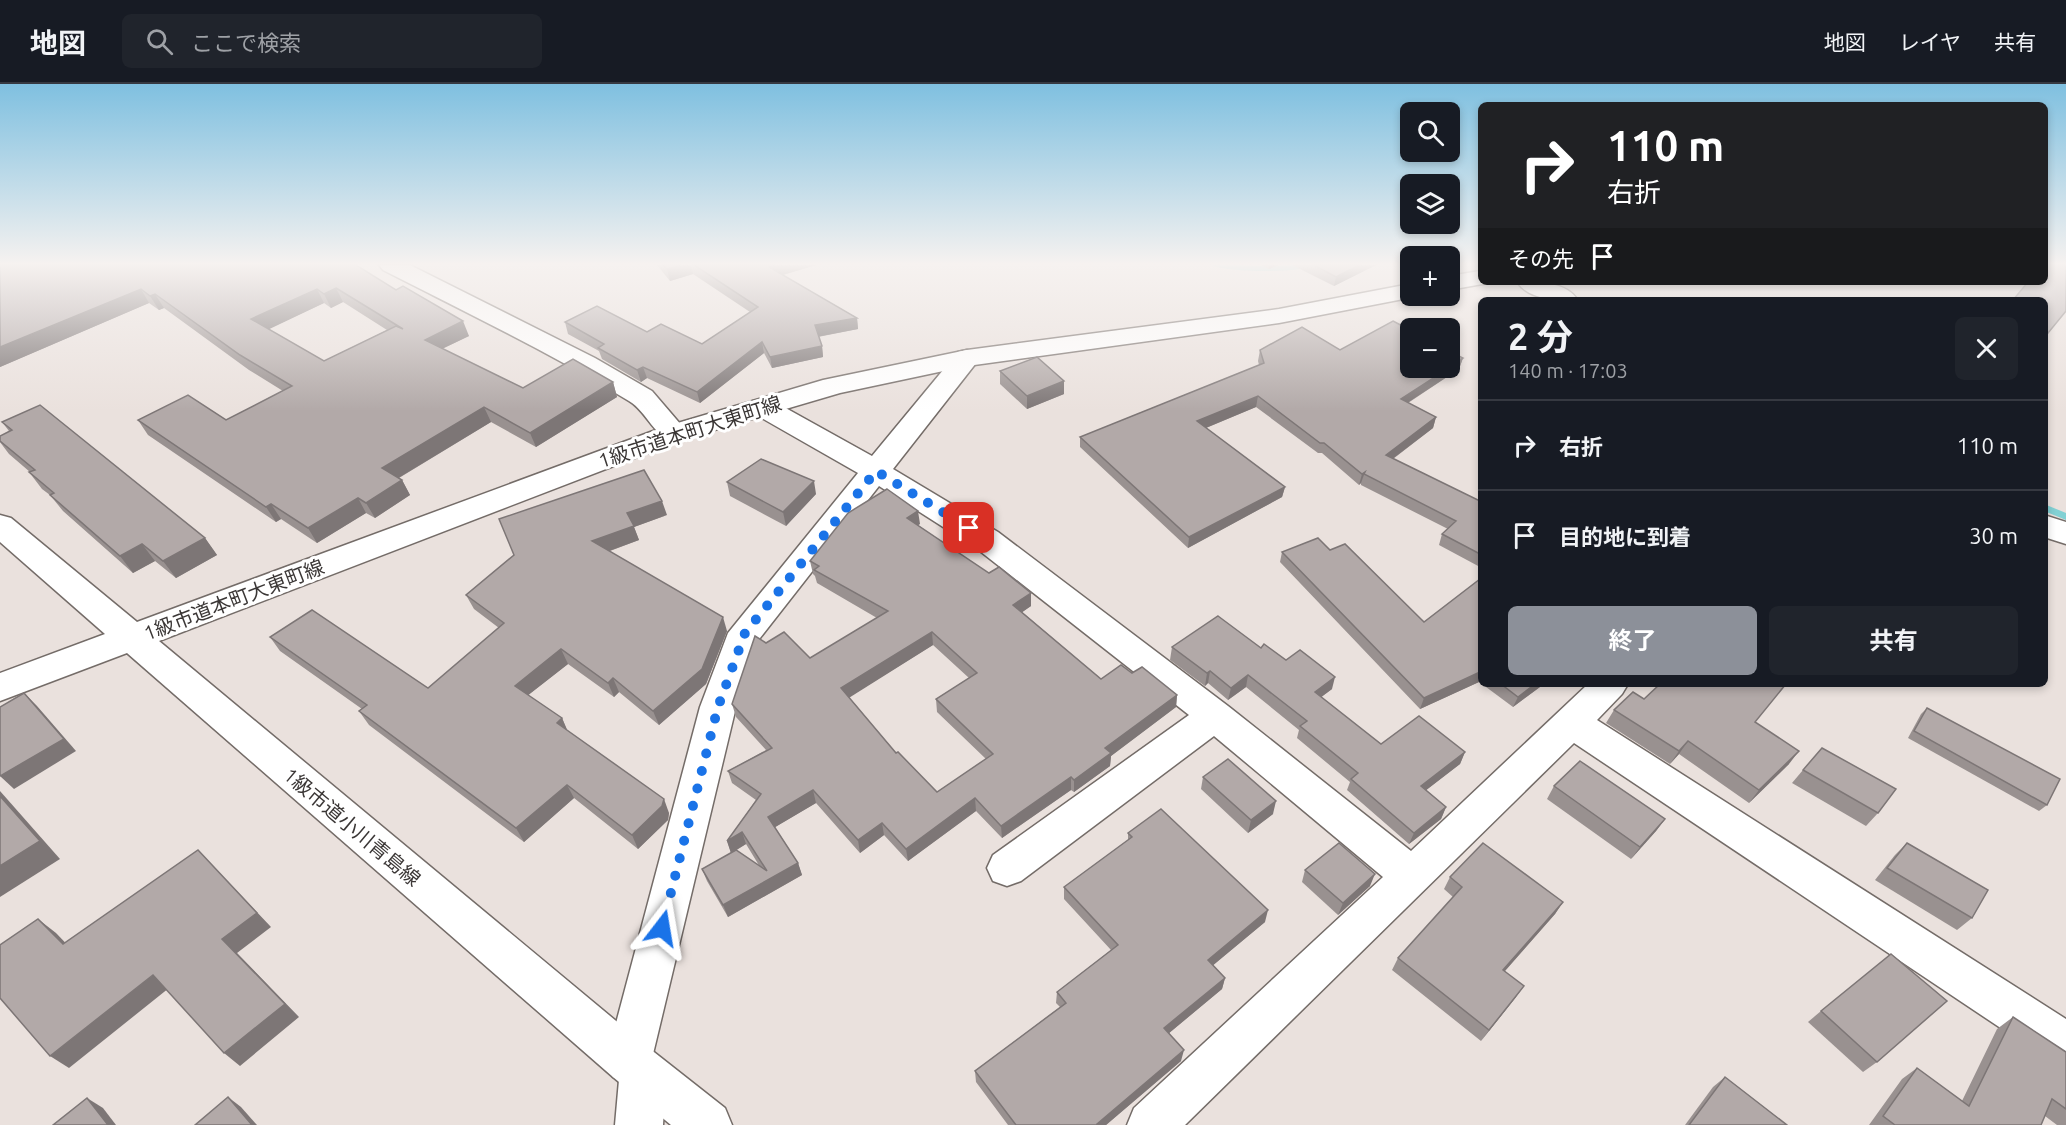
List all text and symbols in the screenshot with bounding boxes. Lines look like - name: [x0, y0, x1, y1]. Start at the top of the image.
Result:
- search box: [122, 14, 542, 68]
- icon: search: [143, 25, 176, 58]
- text: 地図: [30, 27, 86, 58]
- text: ここで検索: [191, 30, 301, 55]
- text: 地図: [1824, 30, 1866, 54]
- text: レイヤ: [1899, 30, 1961, 54]
- text: 共有: [1994, 30, 2036, 54]
- map controls: [1400, 102, 1460, 378]
- button: search: [1400, 102, 1460, 162]
- text: 110 m: [1607, 122, 1724, 169]
- icon: right: [1508, 126, 1586, 204]
- button: layers: [1400, 174, 1460, 234]
- text: 右折: [1607, 177, 1661, 207]
- icon: arrive: [1586, 240, 1619, 273]
- button: +: [1400, 246, 1460, 306]
- text: その先: [1508, 246, 1574, 271]
- text: 2 分: [1508, 316, 1573, 357]
- button: close: [1955, 317, 2018, 380]
- button: −: [1400, 318, 1460, 378]
- text: 140 m · 17:03: [1508, 359, 1628, 382]
- street label: 1級市道本町大東町線: [595, 391, 784, 472]
- icon: right: [1508, 429, 1541, 462]
- text: 110 m: [1957, 433, 2018, 458]
- text: 右折: [1559, 434, 1603, 459]
- pin: [943, 502, 994, 553]
- icon: arrive: [952, 511, 985, 544]
- icon: arrive: [1508, 519, 1541, 552]
- text: 30 m: [1969, 523, 2018, 548]
- text: 目的地に到着: [1559, 524, 1691, 549]
- street label: 1級市道本町大東町線: [140, 555, 327, 645]
- button: 終了: [1508, 606, 1757, 675]
- button: 共有: [1769, 606, 2018, 675]
- street label: 1級市道小川青島線: [279, 763, 425, 890]
- position arrow: [630, 896, 694, 960]

